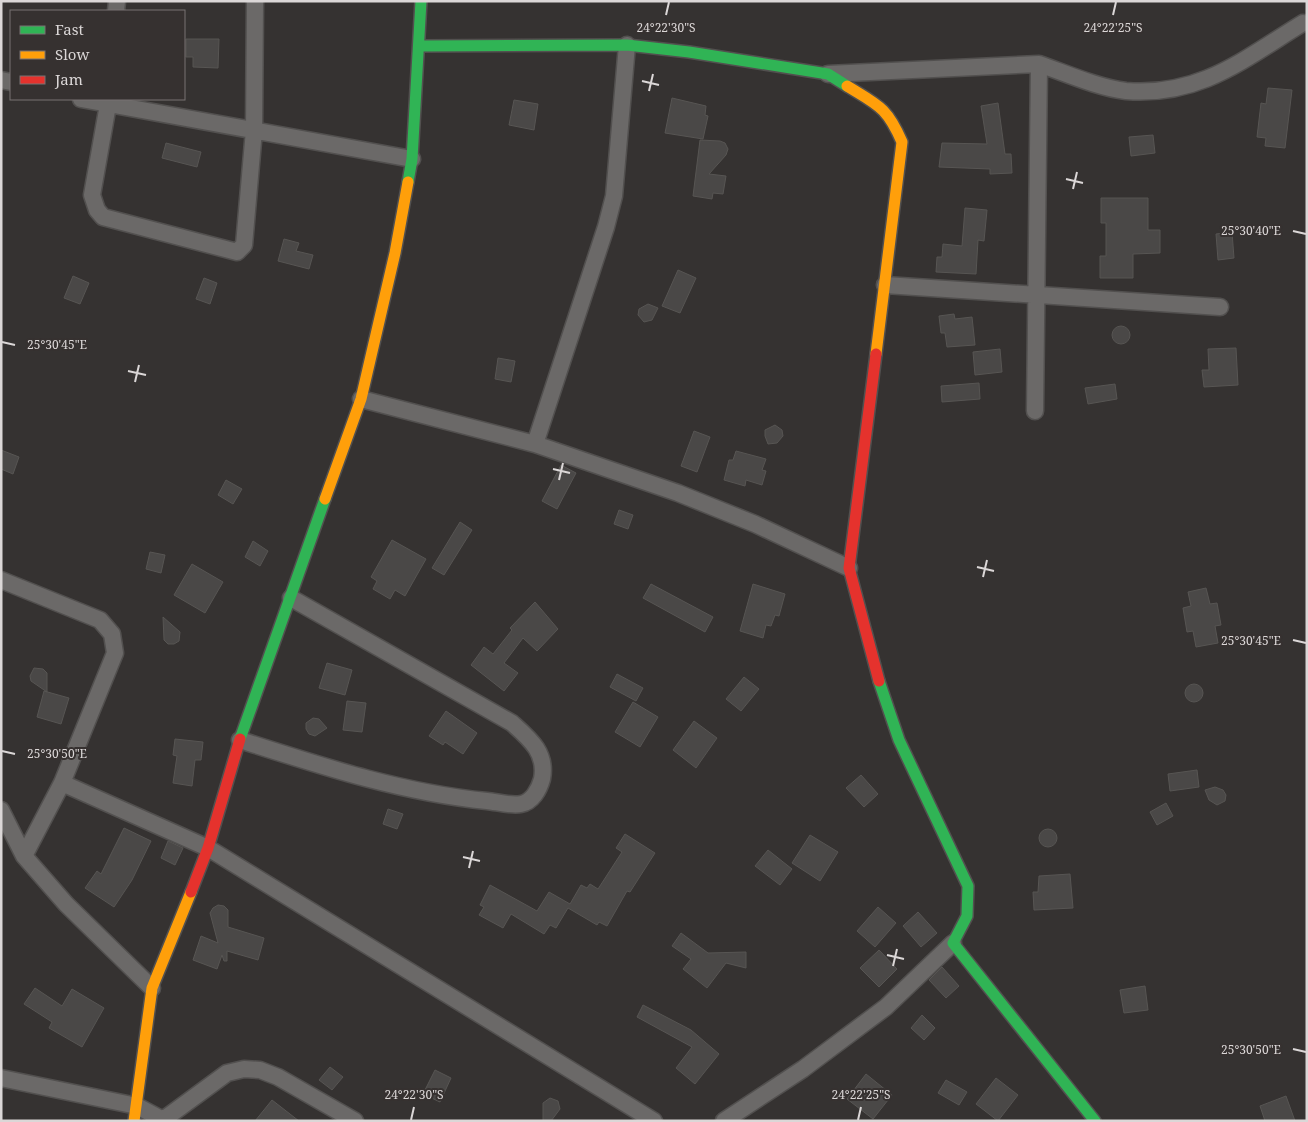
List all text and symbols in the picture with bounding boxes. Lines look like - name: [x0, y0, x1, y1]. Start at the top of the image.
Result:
- legend: [10, 10, 185, 100]
- text: Fast: [55, 19, 84, 39]
- text: 24°22'30"S: [636, 19, 696, 36]
- text: 24°22'25"S: [1083, 19, 1143, 36]
- text: Slow: [55, 44, 89, 64]
- text: Jam: [54, 69, 83, 89]
- text: 25°30'40"E: [1221, 222, 1281, 239]
- text: 25°30'45"E: [27, 336, 87, 353]
- text: 25°30'45"E: [1221, 632, 1281, 649]
- text: 25°30'50"E: [27, 745, 87, 762]
- text: 25°30'50"E: [1221, 1041, 1281, 1058]
- text: 24°22'30"S: [384, 1086, 444, 1103]
- text: 24°22'25"S: [831, 1086, 891, 1103]

